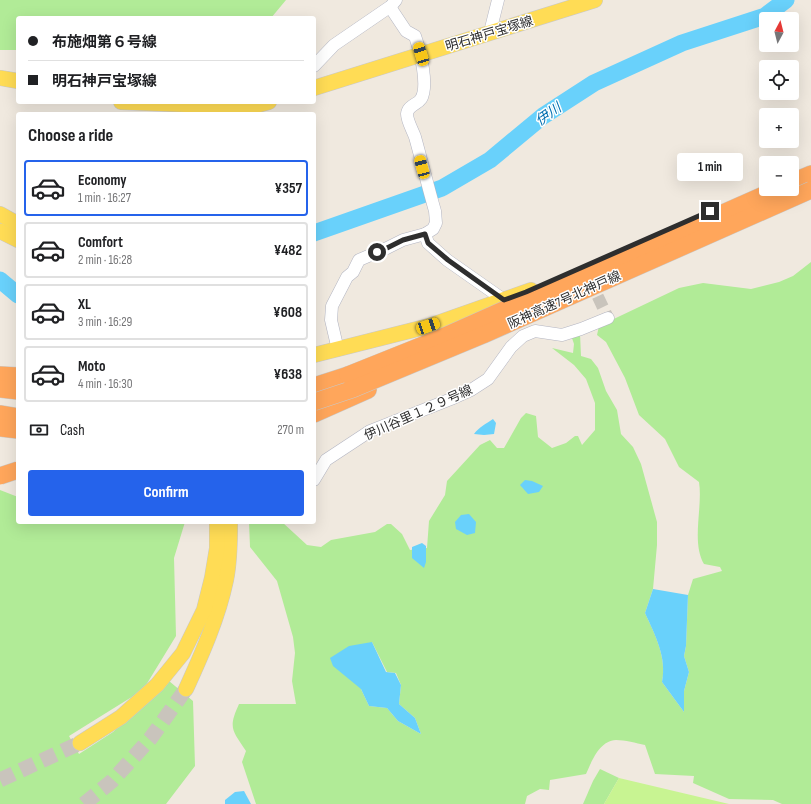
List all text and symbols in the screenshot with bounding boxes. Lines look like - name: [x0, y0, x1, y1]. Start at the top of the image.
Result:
- north arrow: [759, 12, 799, 52]
- map controls: [759, 12, 799, 196]
- street label: 明石神戸宝塚線: [443, 13, 535, 55]
- text: 布施畑第６号線: [52, 33, 157, 52]
- car: [412, 41, 430, 67]
- button: locate: [759, 60, 799, 100]
- text: 明石神戸宝塚線: [52, 72, 157, 91]
- water label: 伊川: [532, 98, 566, 129]
- button: +: [759, 108, 799, 148]
- text: Choose a ride: [28, 125, 113, 146]
- callout: 1 min: [677, 153, 743, 181]
- car: [413, 154, 431, 180]
- button: −: [759, 156, 799, 196]
- text: 1 min: [698, 159, 722, 175]
- icon: car: [30, 170, 66, 206]
- text: Economy: [78, 171, 127, 190]
- text: ¥357: [274, 179, 302, 198]
- text: 1 min · 16:27: [78, 190, 131, 206]
- route end: [701, 202, 719, 220]
- icon: car: [30, 232, 66, 268]
- text: Comfort: [78, 233, 123, 252]
- text: ¥482: [274, 241, 302, 260]
- route start: [368, 243, 386, 261]
- text: 2 min · 16:28: [78, 252, 132, 268]
- street label: 阪神高速7号北神戸線: [505, 268, 623, 332]
- icon: car: [30, 294, 66, 330]
- text: XL: [78, 295, 91, 314]
- text: ¥608: [273, 303, 302, 322]
- text: 3 min · 16:29: [78, 314, 132, 330]
- car: [415, 316, 441, 336]
- icon: car: [30, 356, 66, 392]
- text: Moto: [78, 357, 105, 376]
- text: ¥638: [273, 365, 302, 384]
- text: 4 min · 16:30: [78, 376, 133, 392]
- street label: 伊川谷里１２９号線: [362, 382, 475, 444]
- icon: cash: [28, 419, 50, 441]
- text: Cash: [60, 421, 85, 440]
- text: 270 m: [277, 422, 304, 438]
- button: Confirm: [28, 470, 304, 516]

